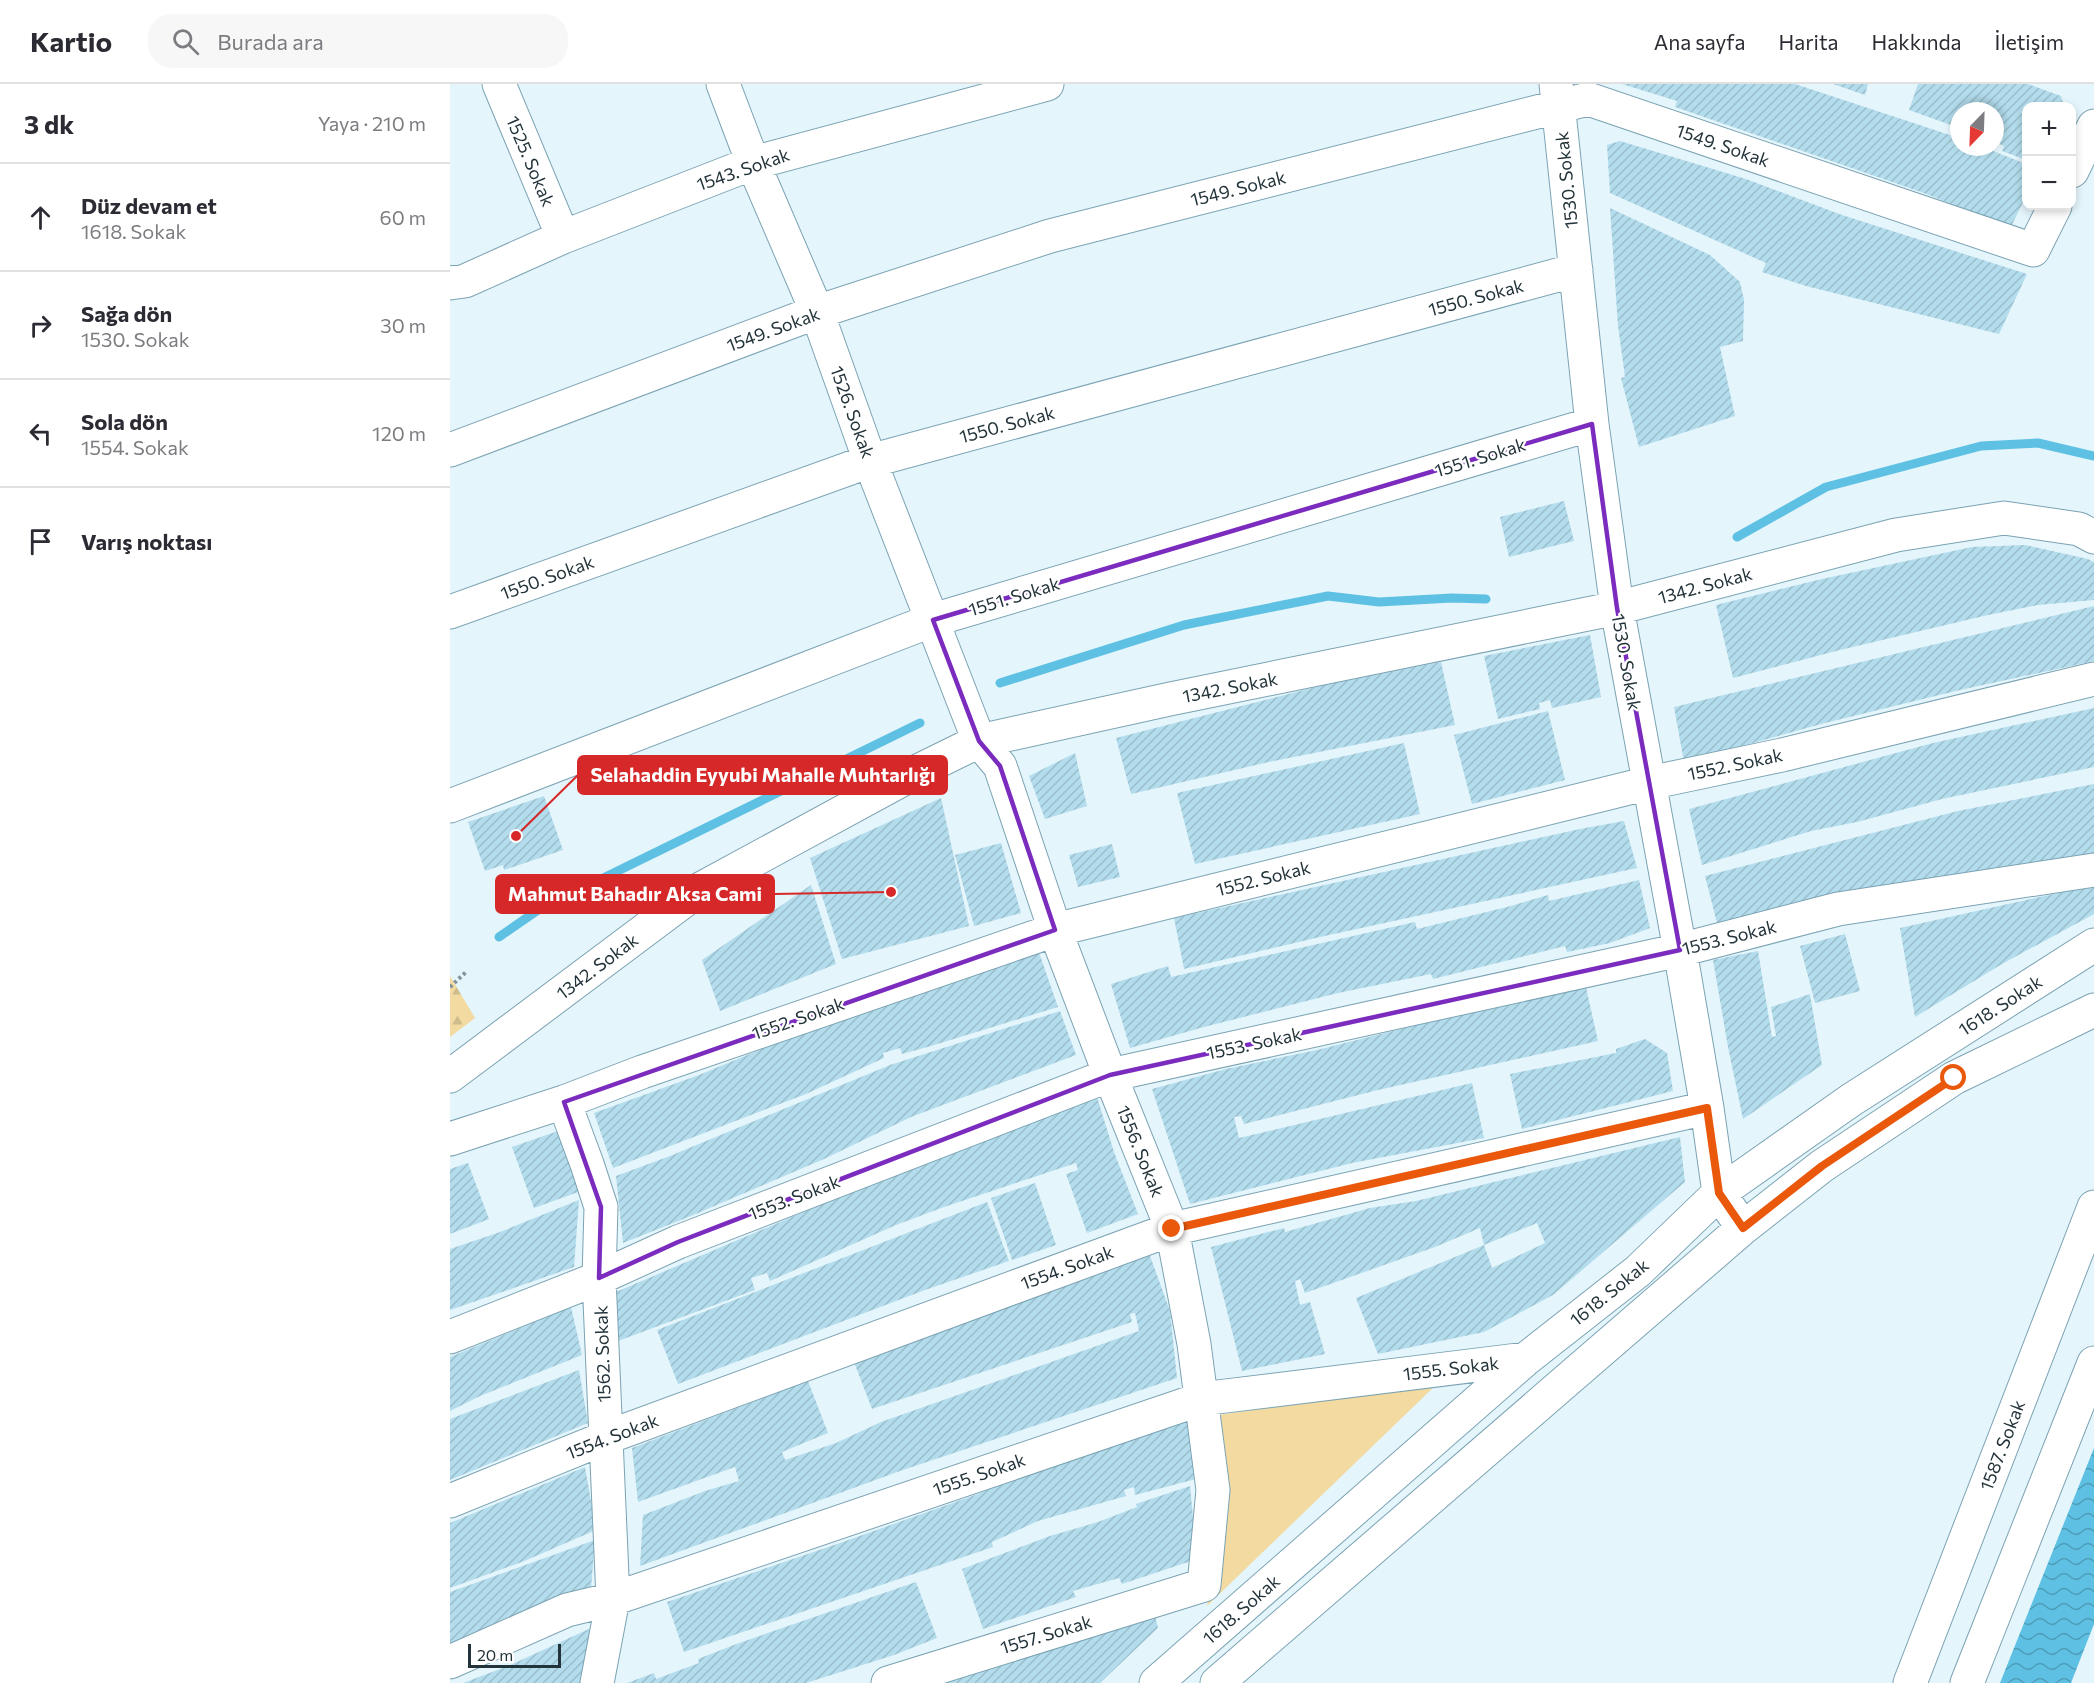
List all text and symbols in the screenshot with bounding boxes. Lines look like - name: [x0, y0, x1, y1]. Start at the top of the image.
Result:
- search box: [148, 14, 568, 68]
- text: Kartio: [30, 24, 112, 58]
- icon: search: [169, 25, 202, 58]
- text: Burada ara: [217, 28, 324, 55]
- text: Ana sayfa: [1654, 29, 1745, 54]
- text: Harita: [1778, 29, 1839, 54]
- text: Hakkında: [1872, 29, 1962, 54]
- text: İletişim: [1995, 29, 2064, 54]
- north arrow: [1950, 102, 2004, 156]
- map controls: [2022, 102, 2076, 210]
- button: +: [2022, 102, 2076, 156]
- text: 3 dk: [24, 108, 74, 139]
- text: Yaya · 210 m: [318, 111, 426, 135]
- street label: 1525. Sokak: [502, 113, 560, 210]
- street label: 1549. Sokak: [1673, 119, 1773, 171]
- street label: 1530. Sokak: [1550, 130, 1582, 230]
- street label: 1543. Sokak: [694, 143, 793, 195]
- button: −: [2022, 156, 2076, 210]
- street label: 1549. Sokak: [1188, 165, 1288, 210]
- text: Düz devam et: [81, 192, 217, 219]
- icon: ahead: [24, 201, 57, 234]
- text: 60 m: [380, 205, 426, 229]
- text: 1618. Sokak: [81, 219, 186, 243]
- street label: 1550. Sokak: [1426, 274, 1526, 320]
- text: Sağa dön: [81, 300, 172, 327]
- street label: 1549. Sokak: [723, 302, 823, 356]
- icon: right: [24, 309, 57, 342]
- text: 30 m: [380, 313, 426, 337]
- text: 1530. Sokak: [81, 327, 190, 351]
- street label: 1526. Sokak: [826, 363, 880, 461]
- street label: 1550. Sokak: [957, 401, 1057, 447]
- text: Sola dön: [81, 408, 168, 435]
- icon: left: [24, 417, 57, 450]
- text: 120 m: [372, 421, 426, 445]
- street label: 1551. Sokak: [1432, 433, 1528, 481]
- text: 1554. Sokak: [81, 435, 189, 459]
- icon: arrive: [24, 525, 57, 558]
- text: Varış noktası: [81, 528, 212, 555]
- street label: 1550. Sokak: [497, 550, 597, 604]
- street label: 1342. Sokak: [1656, 562, 1755, 608]
- street label: 1551. Sokak: [966, 572, 1062, 620]
- street label: 1530. Sokak: [1608, 612, 1646, 712]
- street label: 1342. Sokak: [1181, 667, 1280, 707]
- street label: 1552. Sokak: [1686, 743, 1785, 785]
- callout: Selahaddin Eyyubi Mahalle Muhtarlığı: [578, 756, 947, 794]
- text: Selahaddin Eyyubi Mahalle Muhtarlığı: [591, 762, 936, 786]
- street label: 1552. Sokak: [1214, 856, 1313, 900]
- callout: Mahmut Bahadır Aksa Cami: [496, 875, 774, 913]
- text: Mahmut Bahadır Aksa Cami: [508, 881, 762, 905]
- street label: 1553. Sokak: [1680, 915, 1779, 959]
- street label: 1342. Sokak: [552, 928, 642, 1004]
- street label: 1618. Sokak: [1954, 970, 2046, 1040]
- street label: 1552. Sokak: [749, 992, 847, 1044]
- street label: 1553. Sokak: [1205, 1022, 1304, 1064]
- route start: [1940, 1064, 1966, 1090]
- street label: 1556. Sokak: [1113, 1102, 1169, 1200]
- street label: 1553. Sokak: [745, 1169, 843, 1225]
- route end: [1158, 1215, 1184, 1241]
- street label: 1554. Sokak: [1018, 1240, 1117, 1294]
- street label: 1618. Sokak: [1565, 1253, 1653, 1330]
- street label: 1562. Sokak: [589, 1305, 615, 1403]
- street label: 1555. Sokak: [1402, 1351, 1500, 1385]
- street label: 1587. Sokak: [1975, 1396, 2029, 1493]
- street label: 1554. Sokak: [563, 1408, 661, 1464]
- street label: 1555. Sokak: [930, 1448, 1028, 1500]
- street label: 1618. Sokak: [1198, 1569, 1284, 1648]
- street label: 1557. Sokak: [998, 1610, 1095, 1658]
- scale bar: [468, 1641, 561, 1668]
- text: 20 m: [477, 1645, 513, 1664]

